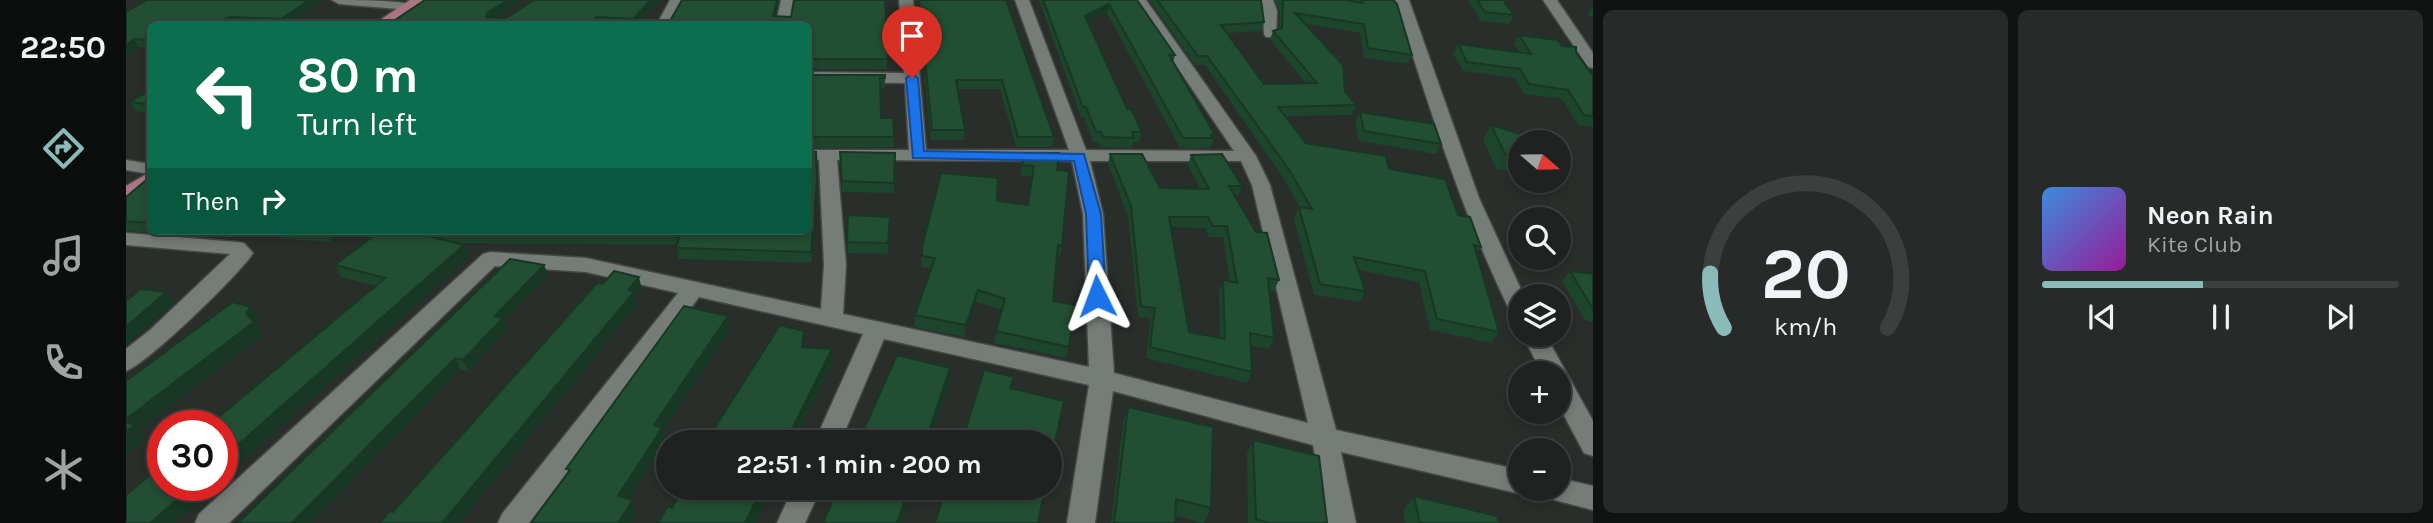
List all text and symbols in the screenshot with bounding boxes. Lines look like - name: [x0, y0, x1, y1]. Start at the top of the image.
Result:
- pin: [882, 6, 942, 78]
- icon: arrive: [893, 17, 931, 55]
- text: 22:50: [20, 29, 106, 66]
- text: 80 m: [297, 47, 419, 104]
- icon: left: [182, 49, 273, 140]
- text: Turn left: [297, 106, 417, 143]
- icon: directions: [39, 124, 88, 173]
- north arrow: [1508, 130, 1572, 192]
- map controls: [1508, 130, 1571, 501]
- icon: right: [254, 182, 292, 220]
- text: Then: [182, 186, 240, 217]
- text: Neon Rain: [2147, 200, 2274, 231]
- button: search: [1508, 207, 1571, 270]
- icon: music: [39, 231, 88, 280]
- text: 20: [1760, 231, 1851, 316]
- text: Kite Club: [2147, 231, 2242, 258]
- position arrow: [1060, 259, 1134, 333]
- button: layers: [1508, 284, 1571, 347]
- icon: previous: [2083, 298, 2121, 336]
- icon: pause: [2202, 298, 2240, 336]
- icon: next: [2321, 298, 2359, 336]
- text: km/h: [1774, 311, 1837, 340]
- icon: phone: [39, 338, 88, 387]
- button: +: [1508, 361, 1571, 424]
- speed limit sign: 30: [147, 410, 238, 501]
- button: −: [1508, 438, 1571, 501]
- icon: climate: [39, 445, 88, 494]
- text: 22:51 · 1 min · 200 m: [736, 449, 982, 480]

